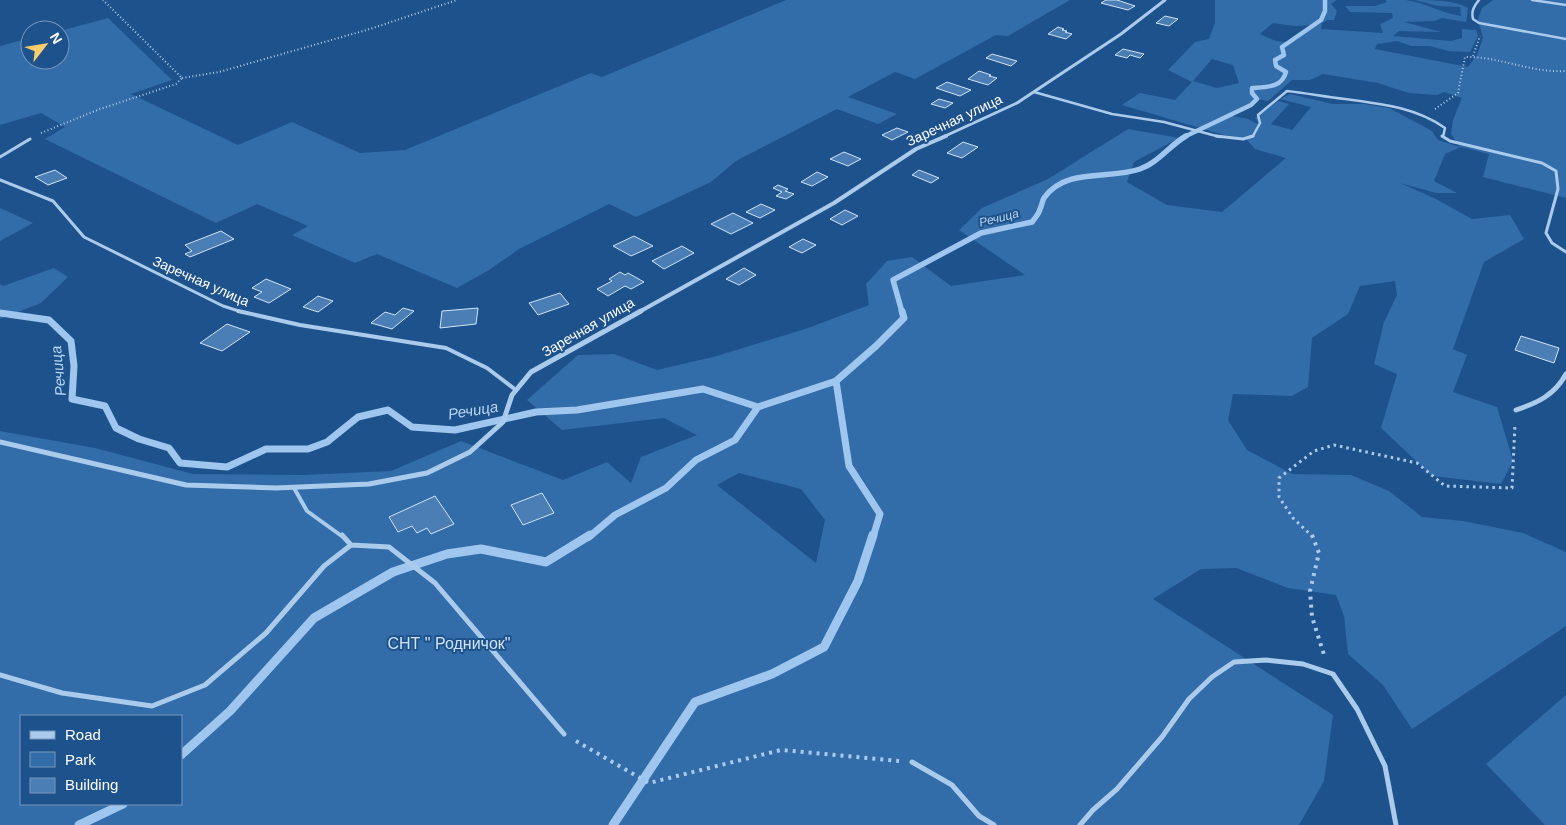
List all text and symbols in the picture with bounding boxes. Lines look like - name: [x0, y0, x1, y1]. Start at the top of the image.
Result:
- north arrow: [20, 20, 70, 70]
- text: N: [47, 30, 66, 47]
- street label: Заречная улица: [903, 91, 1005, 149]
- water label: Речица: [978, 206, 1021, 230]
- street label: Заречная улица: [150, 253, 252, 310]
- street label: Заречная улица: [539, 294, 637, 360]
- water label: Речица: [47, 345, 69, 397]
- water label: Речица: [447, 398, 499, 422]
- park label: СНТ " Родничок": [388, 635, 511, 652]
- legend: [20, 715, 182, 805]
- text: Road: [65, 726, 101, 743]
- text: Park: [65, 751, 96, 768]
- text: Building: [65, 776, 118, 793]

